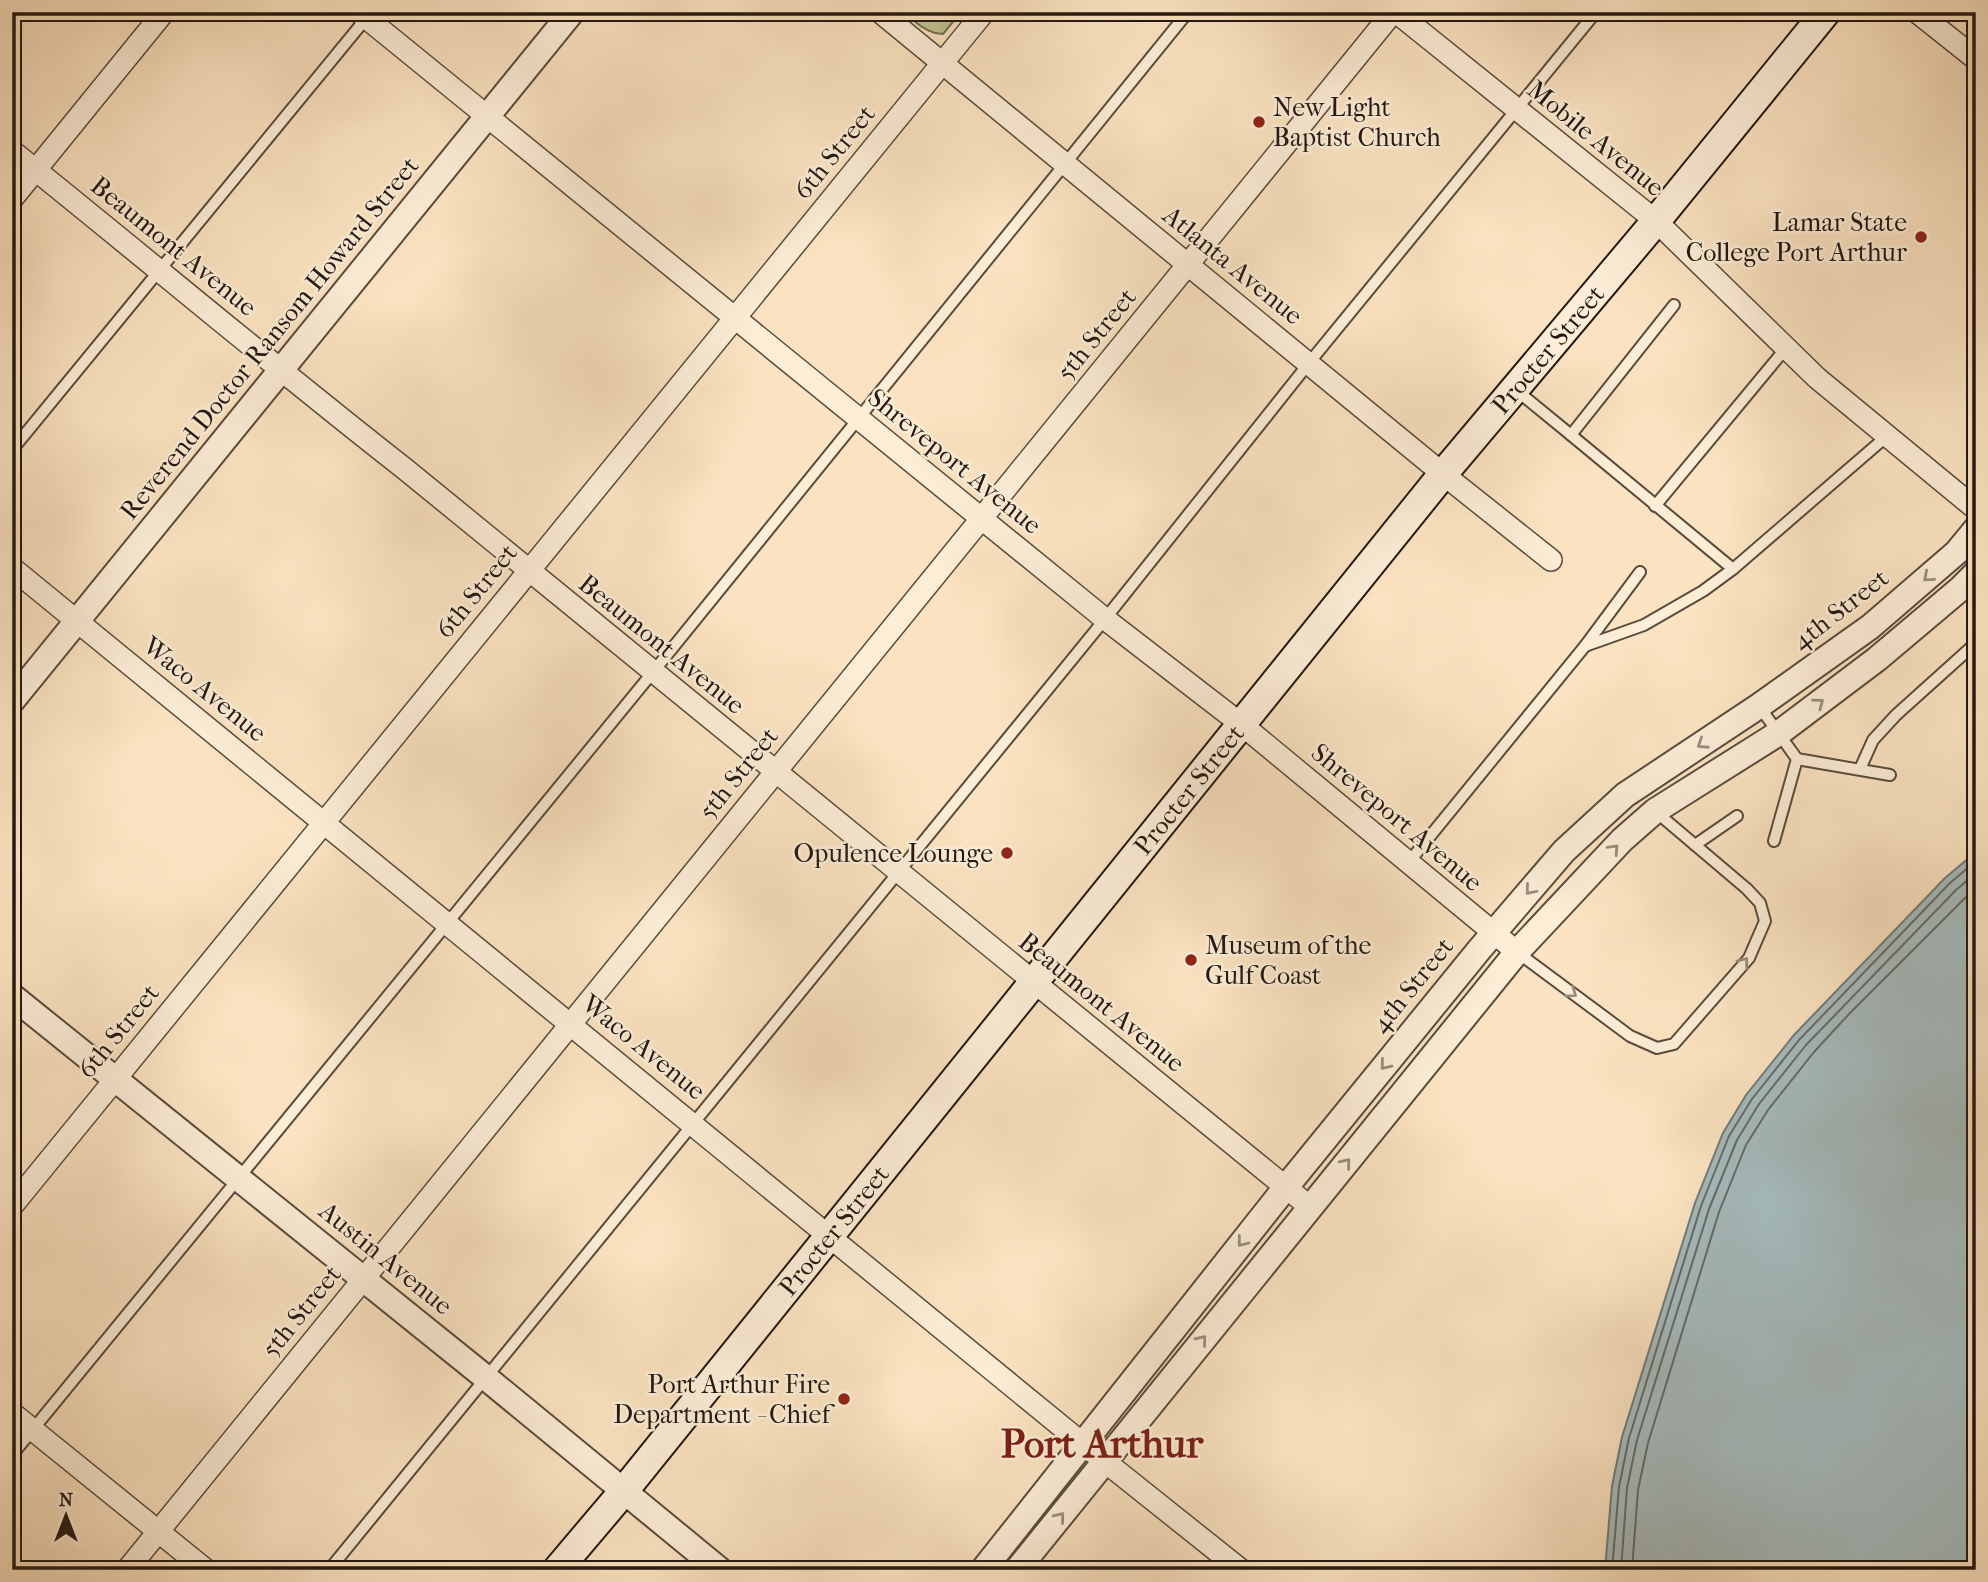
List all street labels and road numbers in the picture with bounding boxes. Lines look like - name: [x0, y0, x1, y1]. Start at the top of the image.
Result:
- street label: Mobile Avenue: [1521, 74, 1670, 203]
- street label: 6th Street: [787, 98, 882, 206]
- street label: Reverend Doctor Ransom Howard Street: [113, 150, 426, 526]
- street label: Beaumont Avenue: [84, 170, 263, 323]
- street label: Atlanta Avenue: [1156, 199, 1309, 331]
- street label: Procter Street: [1485, 279, 1612, 421]
- street label: 5th Street: [1050, 282, 1143, 387]
- street label: Shreveport Avenue: [862, 382, 1048, 541]
- street label: 6th Street: [429, 537, 524, 645]
- street label: 4th Street: [1786, 562, 1895, 657]
- street label: Beaumont Avenue: [572, 568, 751, 721]
- street label: Waco Avenue: [136, 630, 273, 749]
- street label: Procter Street: [1127, 718, 1251, 862]
- street label: 5th Street: [692, 721, 785, 826]
- street label: Shreveport Avenue: [1305, 737, 1489, 898]
- street label: Beaumont Avenue: [1012, 926, 1191, 1079]
- street label: 4th Street: [1365, 931, 1461, 1039]
- street label: 6th Street: [71, 977, 166, 1085]
- street label: Waco Avenue: [575, 988, 712, 1107]
- street label: Procter Street: [772, 1159, 896, 1302]
- street label: Austin Avenue: [312, 1195, 459, 1322]
- street label: 5th Street: [255, 1259, 348, 1364]

